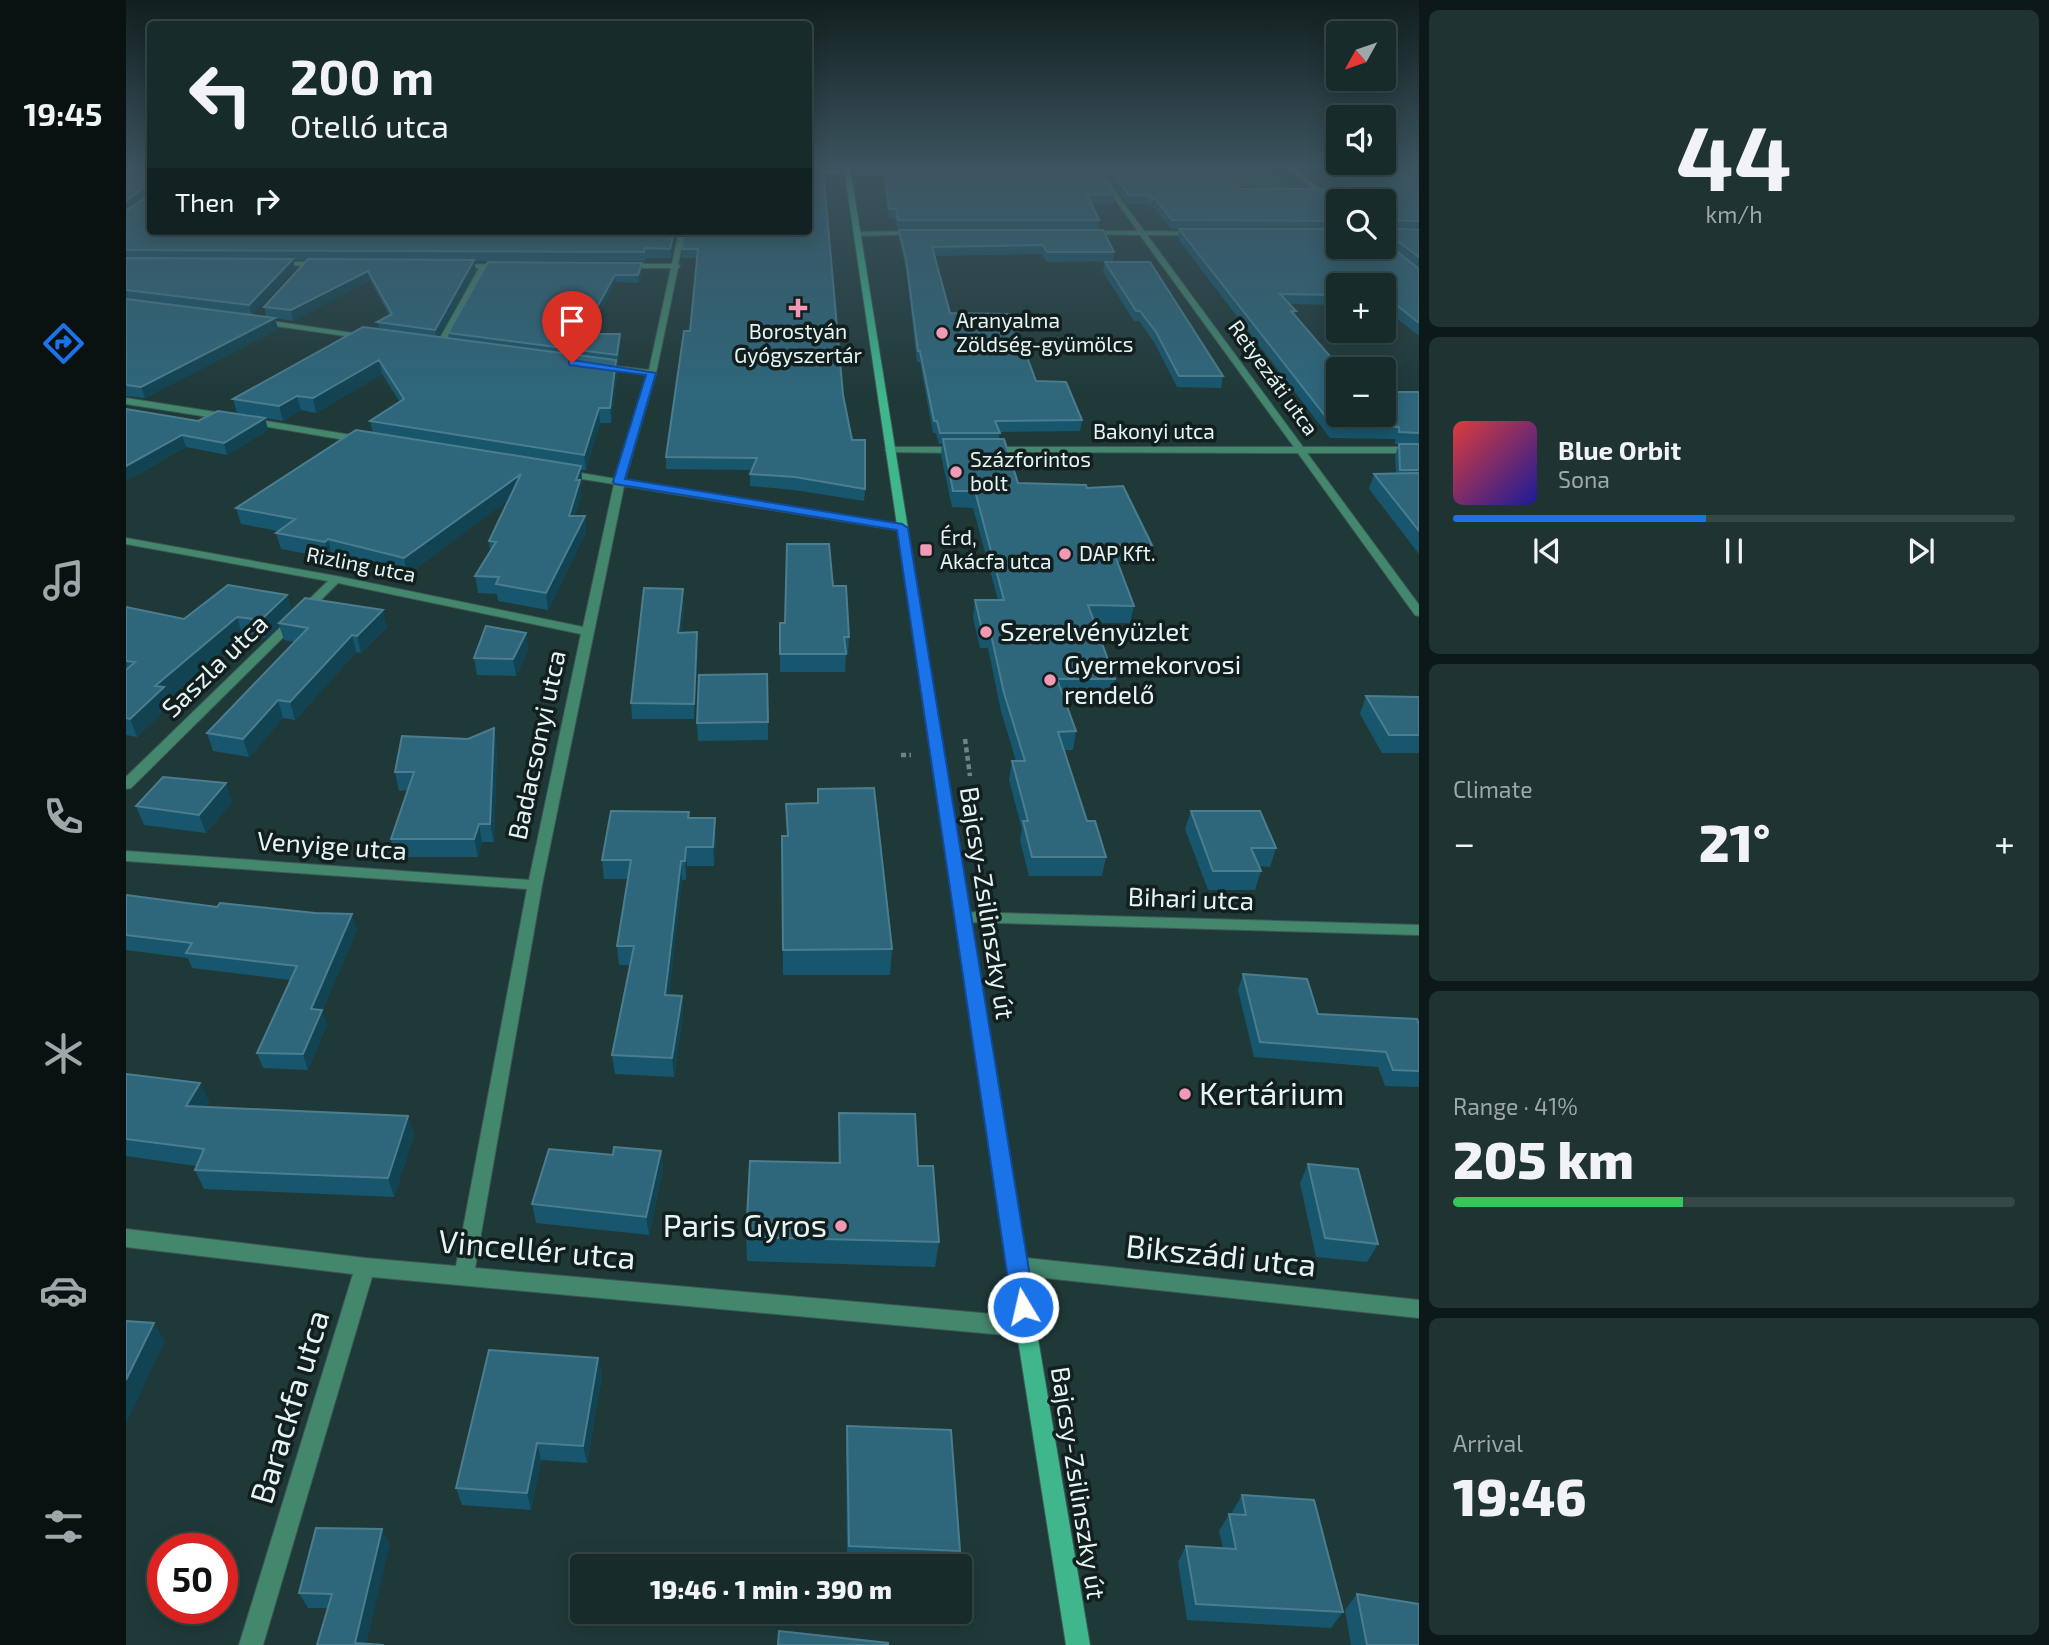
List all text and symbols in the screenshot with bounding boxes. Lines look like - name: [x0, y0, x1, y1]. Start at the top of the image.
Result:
- north arrow: [1326, 21, 1396, 91]
- map controls: [1326, 21, 1396, 427]
- text: 200 m: [290, 46, 434, 105]
- icon: left: [175, 49, 266, 140]
- text: 19:45: [24, 94, 102, 132]
- text: 44: [1676, 100, 1792, 209]
- button: sound: [1326, 105, 1396, 175]
- text: Otelló utca: [290, 106, 449, 144]
- icon: right: [248, 182, 286, 220]
- text: Then: [175, 186, 234, 217]
- button: search: [1326, 189, 1396, 259]
- text: km/h: [1705, 200, 1763, 228]
- button: +: [1326, 273, 1396, 343]
- pin: [542, 291, 602, 363]
- marker: Borostyán Gyógyszertár: [790, 300, 806, 316]
- icon: arrive: [553, 302, 591, 340]
- place label: Aranyalma Zöldség-gyümölcs: [956, 307, 1133, 356]
- street label: Retyezáti utca: [1224, 315, 1324, 440]
- place label: Borostyán Gyógyszertár: [734, 318, 863, 367]
- icon: directions: [39, 319, 88, 368]
- marker: Aranyalma Zöldség-gyümölcs: [934, 325, 950, 341]
- button: −: [1326, 357, 1396, 427]
- street label: Bakonyi utca: [1093, 418, 1215, 443]
- text: Blue Orbit: [1558, 434, 1681, 465]
- place label: Százforintos bolt: [970, 446, 1091, 495]
- marker: Százforintos bolt: [948, 464, 964, 480]
- text: Sona: [1558, 465, 1610, 493]
- place label: Érd, Akácfa utca: [940, 524, 1052, 573]
- icon: previous: [1528, 532, 1566, 570]
- icon: pause: [1715, 532, 1753, 570]
- icon: next: [1902, 532, 1940, 570]
- place label: DAP Kft.: [1079, 540, 1156, 565]
- street label: Rizling utca: [305, 541, 418, 586]
- marker: Érd, Akácfa utca: [918, 542, 934, 558]
- marker: DAP Kft.: [1057, 546, 1073, 562]
- icon: music: [39, 556, 88, 605]
- street label: Saszla utca: [155, 607, 273, 723]
- place label: Szerelvényüzlet: [1000, 615, 1189, 646]
- marker: Szerelvényüzlet: [978, 624, 994, 640]
- street label: Badacsonyi utca: [500, 647, 571, 842]
- place label: Gyermekorvosi rendelő: [1064, 648, 1241, 709]
- marker: Gyermekorvosi rendelő: [1042, 672, 1058, 688]
- text: Climate: [1453, 775, 1533, 803]
- street label: Bajcsy-Zsilinszky út: [955, 784, 1022, 1021]
- icon: phone: [39, 792, 88, 841]
- text: 21°: [1699, 810, 1770, 872]
- text: −: [1453, 819, 1475, 865]
- text: +: [1994, 819, 2015, 865]
- street label: Venyige utca: [256, 824, 408, 865]
- street label: Bihari utca: [1127, 880, 1255, 915]
- icon: climate: [39, 1029, 88, 1078]
- place label: Kertárium: [1199, 1073, 1344, 1111]
- marker: Kertárium: [1177, 1086, 1193, 1102]
- text: Range · 41%: [1453, 1092, 1578, 1120]
- text: 205 km: [1453, 1127, 1634, 1189]
- place label: Paris Gyros: [663, 1205, 827, 1243]
- marker: Paris Gyros: [833, 1218, 849, 1234]
- street label: Vincellér utca: [437, 1220, 637, 1276]
- street label: Bikszádi utca: [1124, 1225, 1318, 1283]
- icon: car: [39, 1266, 88, 1315]
- position arrow: [986, 1270, 1060, 1344]
- street label: Barackfa utca: [241, 1305, 336, 1508]
- street label: Bajcsy-Zsilinszky út: [1046, 1364, 1113, 1601]
- text: Arrival: [1453, 1429, 1523, 1457]
- text: 19:46: [1453, 1464, 1587, 1526]
- icon: filters: [39, 1502, 88, 1551]
- speed limit sign: 50: [147, 1533, 238, 1624]
- text: 19:46 · 1 min · 390 m: [650, 1573, 892, 1604]

